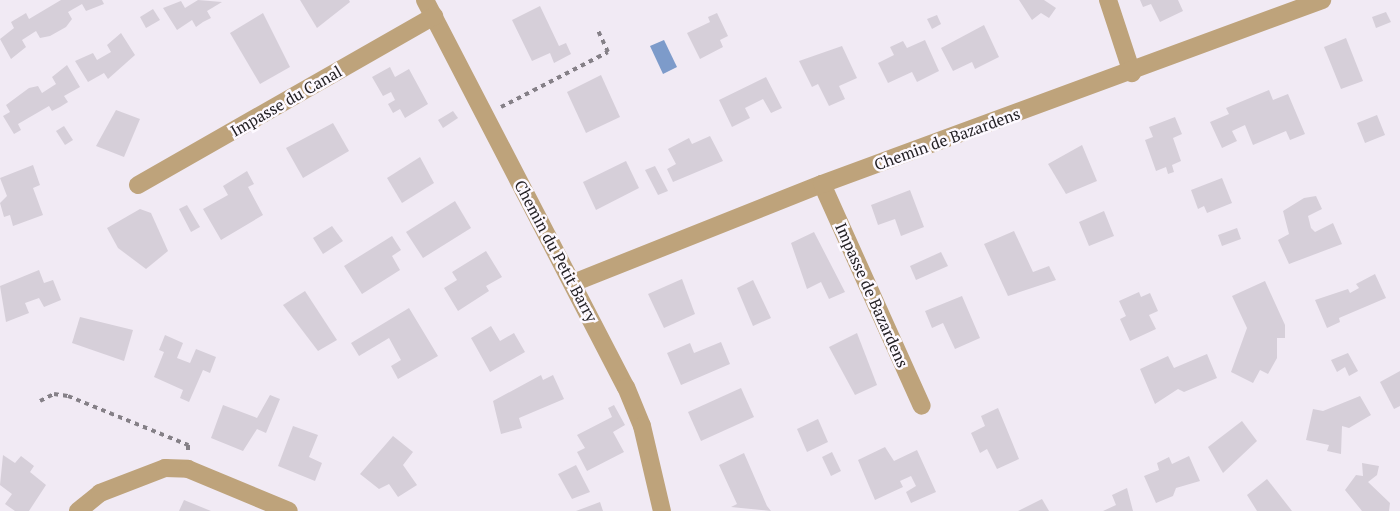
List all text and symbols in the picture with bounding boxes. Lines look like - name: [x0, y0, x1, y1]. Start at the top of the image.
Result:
- street label: Impasse du Canal: [227, 61, 345, 141]
- street label: Chemin de Bazardens: [871, 104, 1023, 174]
- street label: Chemin du Petit Barry: [510, 177, 602, 325]
- street label: Impasse de Bazardens: [831, 220, 913, 370]

